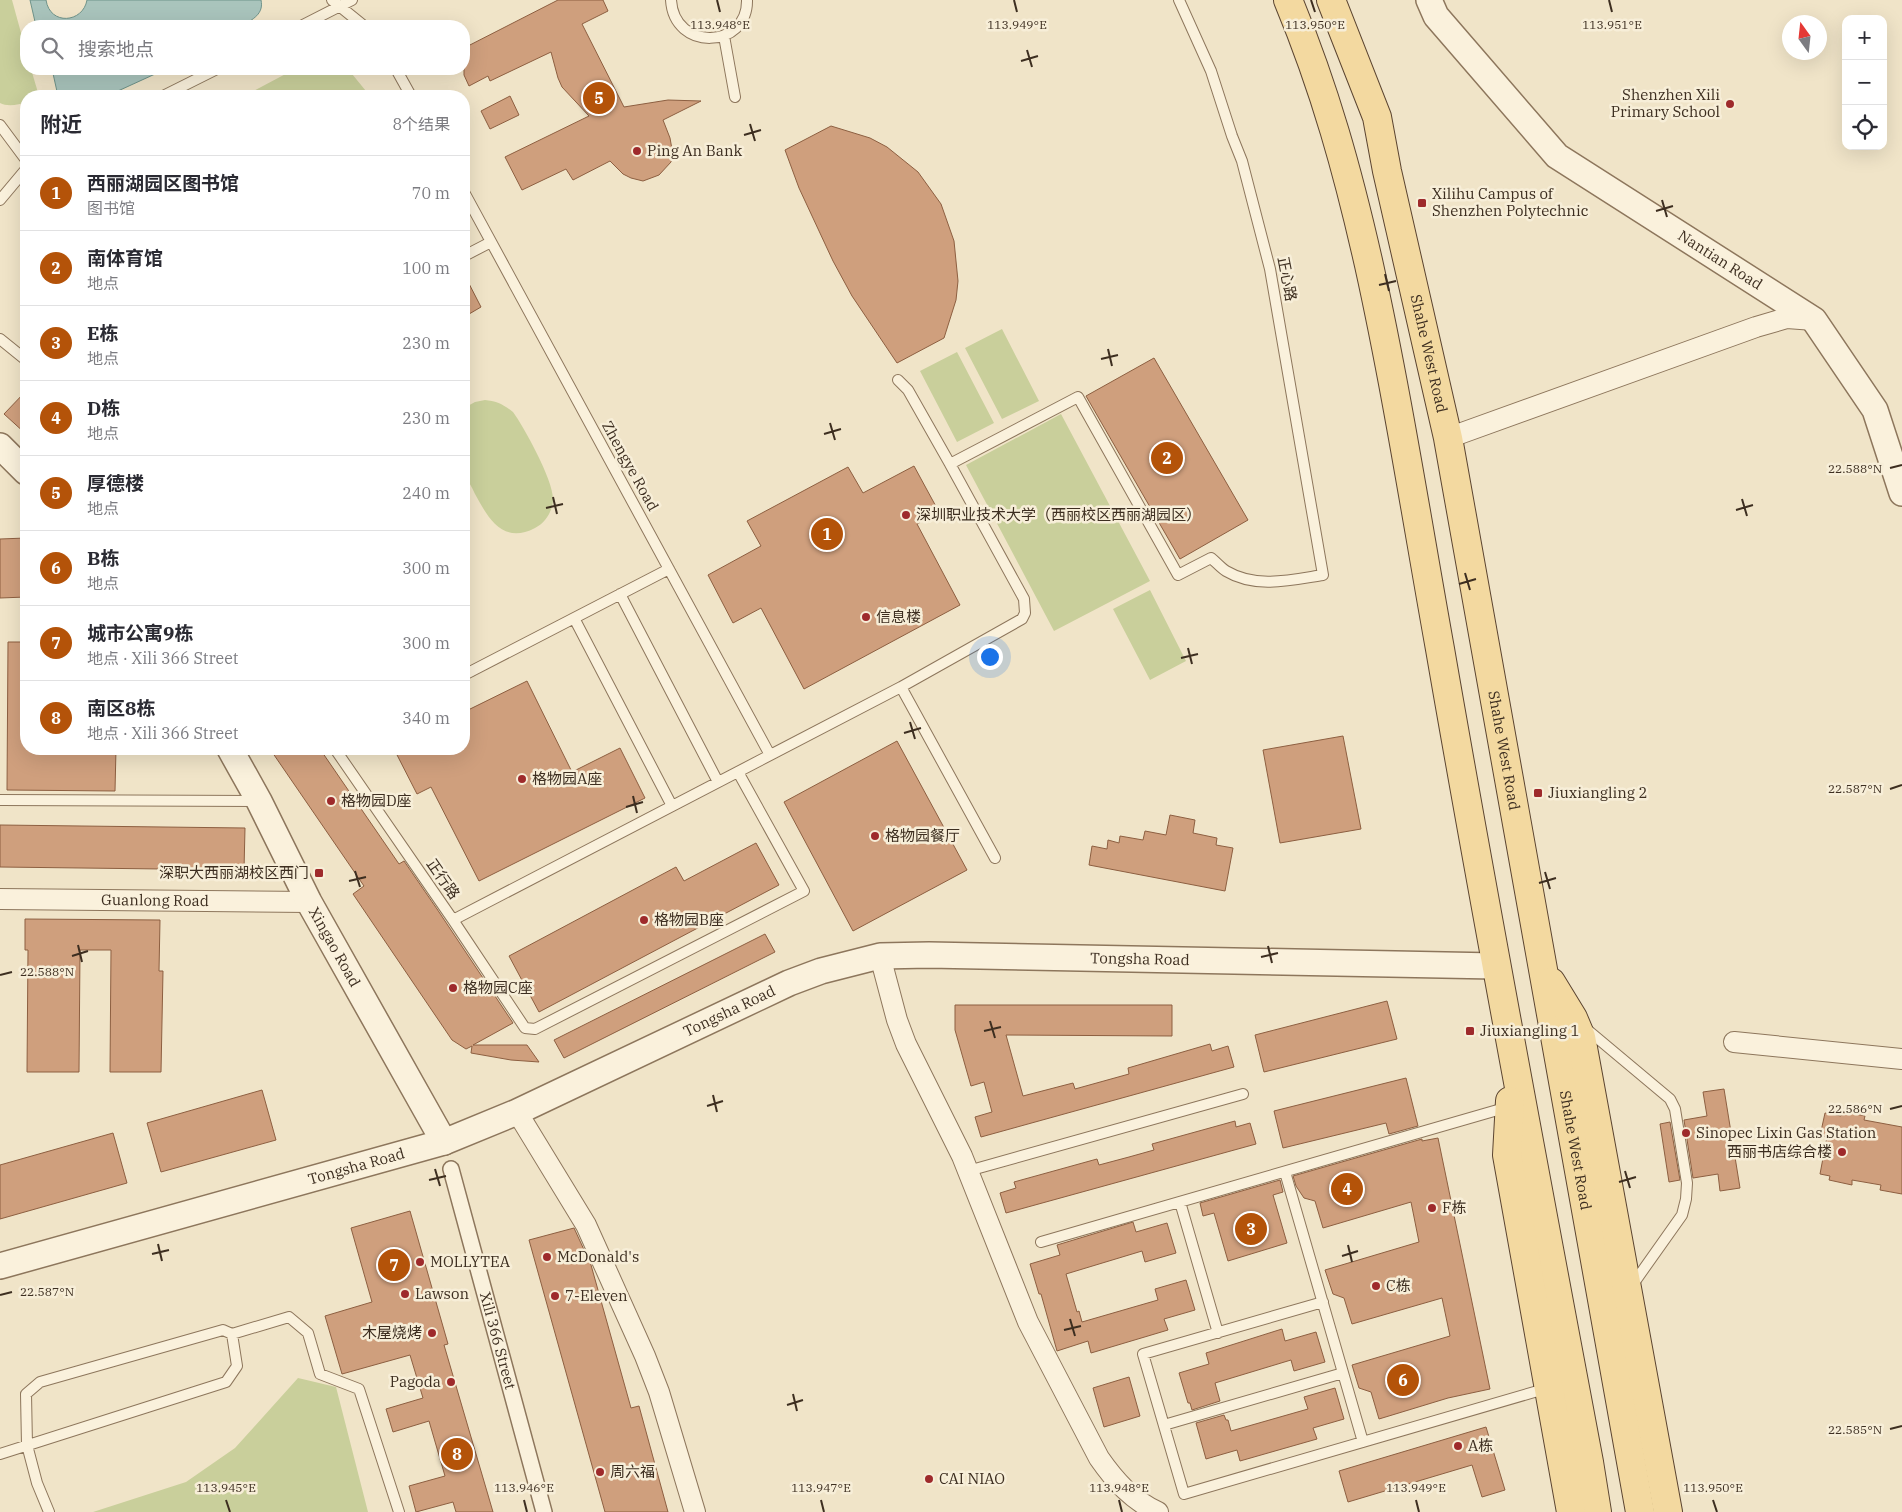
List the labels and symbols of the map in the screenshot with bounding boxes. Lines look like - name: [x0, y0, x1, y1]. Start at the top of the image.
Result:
- north arrow: [1782, 15, 1827, 60]
- text: 113.948°E: [690, 17, 750, 32]
- text: 113.949°E: [987, 17, 1047, 32]
- text: 113.950°E: [1285, 17, 1345, 32]
- text: 113.951°E: [1582, 17, 1642, 32]
- pin: 5: [583, 79, 615, 117]
- place label: Shenzhen Xili Primary School: [1611, 85, 1720, 121]
- marker: Shenzhen Xili Primary School: [1724, 98, 1736, 110]
- place label: Ping An Bank: [647, 141, 743, 160]
- marker: Ping An Bank: [631, 145, 643, 157]
- place label: Xilihu Campus of Shenzhen Polytechnic: [1432, 184, 1589, 220]
- marker: Xilihu Campus of Shenzhen Polytechnic: [1416, 197, 1428, 209]
- street label: Nantian Road: [1675, 226, 1766, 294]
- street label: 正心路: [1274, 255, 1301, 303]
- street label: Shahe West Road: [1406, 292, 1452, 415]
- street label: Zhengye Road: [598, 417, 663, 514]
- pin: 2: [1151, 439, 1183, 477]
- text: 22.588°N: [1828, 461, 1882, 476]
- place label: 深圳职业技术大学（西丽校区西丽湖园区）: [916, 505, 1201, 524]
- marker: 深圳职业技术大学（西丽校区西丽湖园区）: [900, 509, 912, 521]
- pin: 1: [811, 515, 843, 553]
- place label: 信息楼: [876, 607, 921, 626]
- marker: 信息楼: [860, 611, 872, 623]
- your location: [977, 644, 1003, 670]
- street label: Shahe West Road: [1484, 689, 1524, 812]
- place label: 格物园A座: [532, 769, 602, 788]
- marker: 格物园A座: [516, 773, 528, 785]
- text: 22.587°N: [1828, 781, 1882, 796]
- place label: Jiuxiangling 2: [1548, 783, 1647, 802]
- marker: Jiuxiangling 2: [1532, 787, 1544, 799]
- place label: 格物园D座: [341, 791, 412, 810]
- marker: 格物园D座: [325, 795, 337, 807]
- place label: 格物园餐厅: [885, 826, 960, 845]
- marker: 格物园餐厅: [869, 830, 881, 842]
- street label: 正行路: [423, 855, 464, 903]
- place label: 深职大西丽湖校区西门: [159, 863, 309, 882]
- marker: 深职大西丽湖校区西门: [313, 867, 325, 879]
- street label: Guanlong Road: [101, 890, 209, 910]
- street label: Xingao Road: [305, 904, 365, 990]
- place label: 格物园B座: [654, 910, 724, 929]
- marker: 格物园B座: [638, 914, 650, 926]
- street label: Tongsha Road: [1090, 948, 1190, 969]
- text: 22.588°N: [20, 964, 74, 979]
- place label: 格物园C座: [463, 978, 533, 997]
- street label: Tongsha Road: [680, 981, 778, 1041]
- marker: 格物园C座: [447, 982, 459, 994]
- place label: Jiuxiangling 1: [1480, 1021, 1579, 1040]
- marker: Jiuxiangling 1: [1464, 1025, 1476, 1037]
- street label: Shahe West Road: [1556, 1089, 1596, 1211]
- text: 22.586°N: [1828, 1101, 1882, 1116]
- place label: Sinopec Lixin Gas Station: [1696, 1123, 1877, 1142]
- marker: Sinopec Lixin Gas Station: [1680, 1127, 1692, 1139]
- place label: 西丽书店综合楼: [1727, 1142, 1832, 1161]
- street label: Tongsha Road: [306, 1143, 407, 1189]
- marker: 西丽书店综合楼: [1836, 1146, 1848, 1158]
- pin: 4: [1331, 1170, 1363, 1208]
- place label: F栋: [1442, 1198, 1466, 1217]
- marker: F栋: [1426, 1202, 1438, 1214]
- pin: 3: [1235, 1210, 1267, 1248]
- pin: 7: [378, 1246, 410, 1284]
- place label: McDonald's: [557, 1247, 639, 1266]
- marker: McDonald's: [541, 1251, 553, 1263]
- place label: MOLLYTEA: [430, 1252, 511, 1271]
- marker: MOLLYTEA: [414, 1256, 426, 1268]
- place label: C栋: [1386, 1276, 1411, 1295]
- marker: C栋: [1370, 1280, 1382, 1292]
- text: 22.587°N: [20, 1284, 74, 1299]
- place label: Lawson: [415, 1284, 469, 1303]
- place label: 7-Eleven: [565, 1286, 628, 1305]
- marker: Lawson: [399, 1288, 411, 1300]
- street label: Xili 366 Street: [476, 1290, 520, 1392]
- marker: 7-Eleven: [549, 1290, 561, 1302]
- place label: 木屋烧烤: [362, 1323, 422, 1342]
- marker: 木屋烧烤: [426, 1327, 438, 1339]
- pin: 6: [1387, 1361, 1419, 1399]
- place label: Pagoda: [390, 1372, 441, 1391]
- marker: Pagoda: [445, 1376, 457, 1388]
- text: 22.585°N: [1828, 1422, 1882, 1437]
- pin: 8: [441, 1435, 473, 1473]
- place label: A栋: [1468, 1436, 1493, 1455]
- marker: A栋: [1452, 1440, 1464, 1452]
- place label: 周六福: [610, 1462, 655, 1481]
- marker: 周六福: [594, 1466, 606, 1478]
- place label: CAI NIAO: [939, 1469, 1005, 1488]
- marker: CAI NIAO: [923, 1473, 935, 1485]
- text: 113.945°E: [196, 1480, 256, 1495]
- text: 113.946°E: [494, 1480, 554, 1495]
- text: 113.947°E: [791, 1480, 851, 1495]
- text: 113.948°E: [1089, 1480, 1149, 1495]
- text: 113.949°E: [1386, 1480, 1446, 1495]
- text: 113.950°E: [1683, 1480, 1743, 1495]

